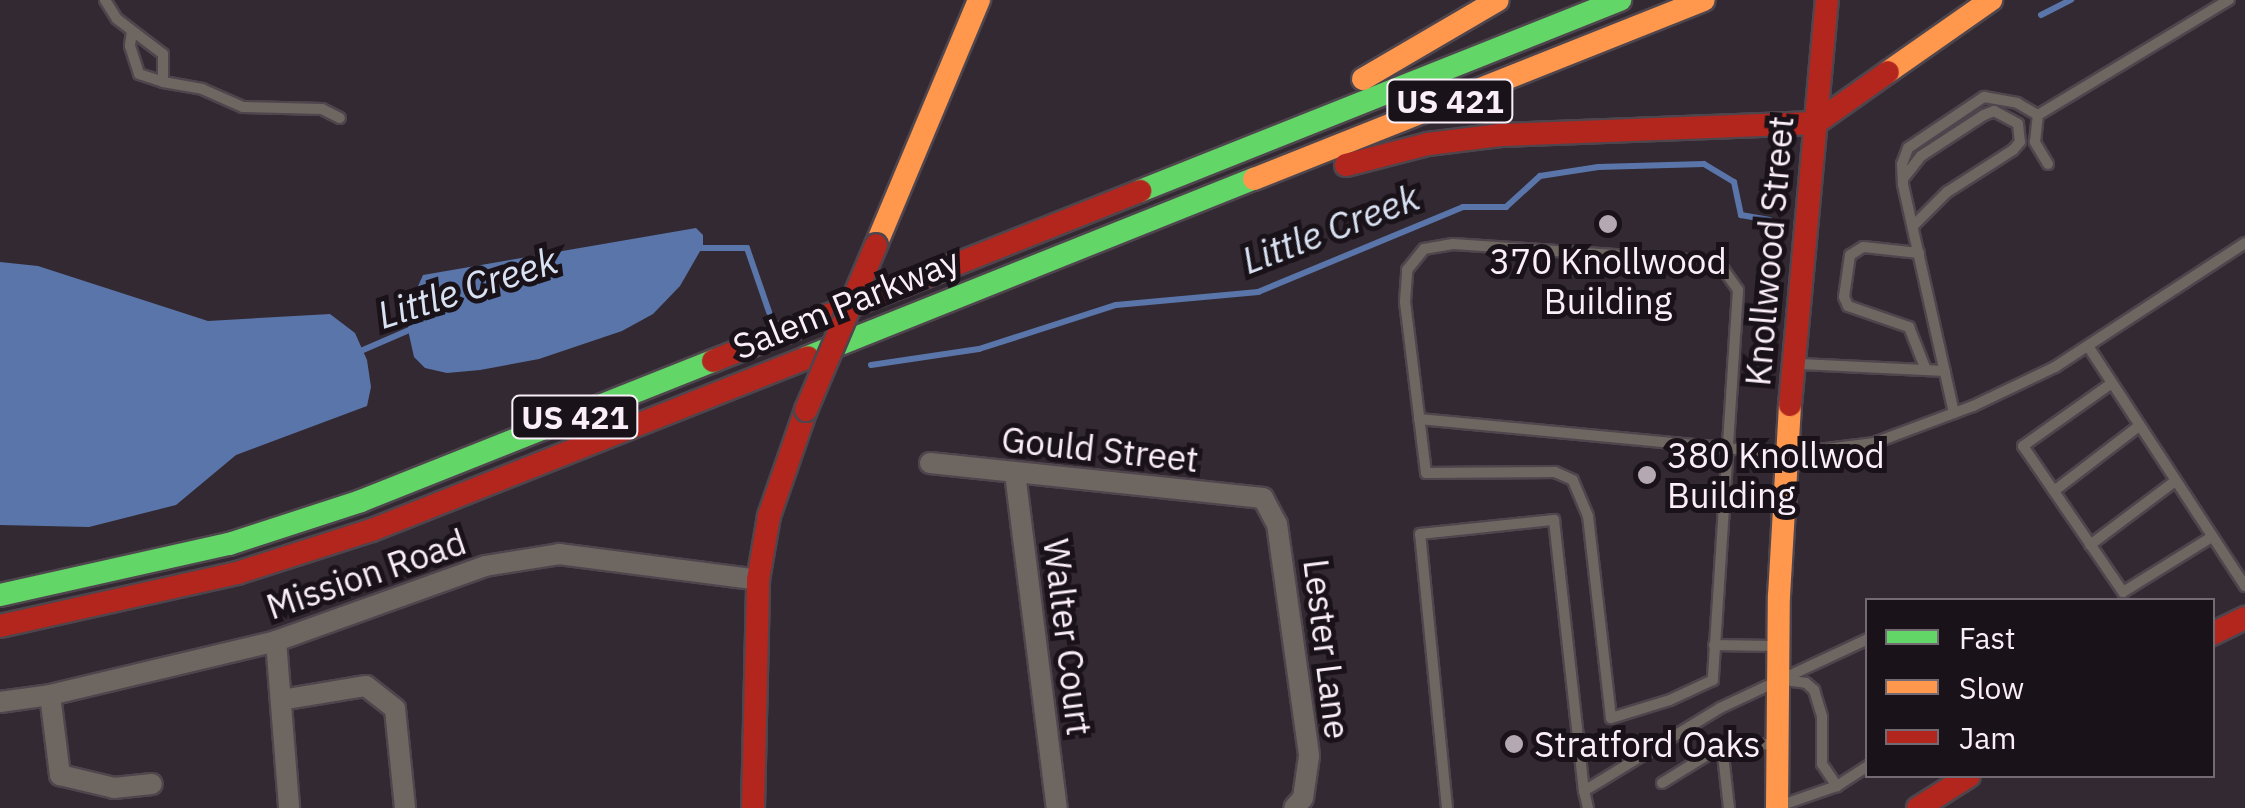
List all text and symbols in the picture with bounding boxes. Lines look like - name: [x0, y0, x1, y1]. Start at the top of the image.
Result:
- road number: US 421: [1385, 74, 1515, 128]
- street label: Knollwood Street: [1736, 114, 1802, 388]
- water label: Little Creek: [1235, 173, 1425, 283]
- marker: 370 Knollwood Building: [1597, 213, 1619, 235]
- water label: Little Creek: [371, 237, 563, 337]
- street label: Salem Parkway: [727, 239, 965, 367]
- place label: 370 Knollwood Building: [1489, 240, 1727, 322]
- road number: US 421: [510, 390, 640, 444]
- street label: Gould Street: [999, 418, 1201, 480]
- place label: 380 Knollwod Building: [1667, 434, 1885, 516]
- marker: 380 Knollwod Building: [1636, 464, 1658, 486]
- street label: Mission Road: [261, 520, 471, 628]
- street label: Walter Court: [1035, 536, 1101, 738]
- street label: Lester Lane: [1295, 557, 1359, 741]
- legend: [1865, 598, 2215, 778]
- text: Fast: [1959, 618, 2016, 657]
- text: Slow: [1959, 668, 2024, 707]
- text: Jam: [1959, 718, 2017, 757]
- place label: Stratford Oaks: [1534, 723, 1761, 765]
- marker: Stratford Oaks: [1503, 733, 1525, 755]

